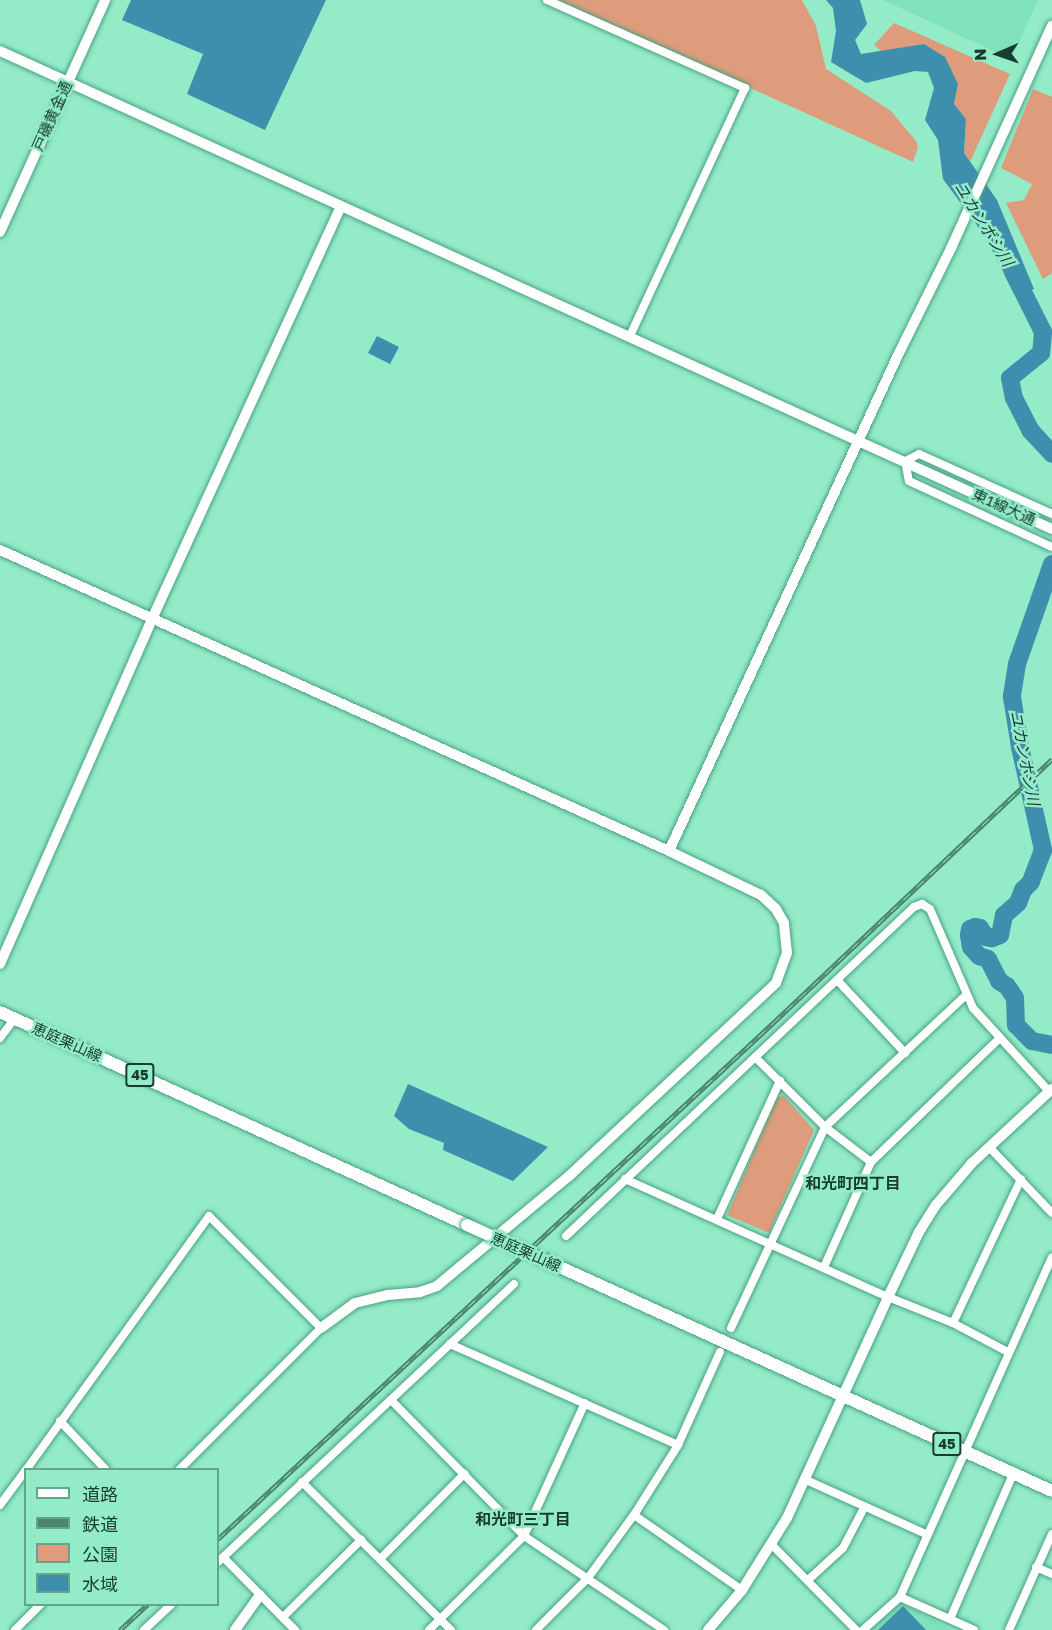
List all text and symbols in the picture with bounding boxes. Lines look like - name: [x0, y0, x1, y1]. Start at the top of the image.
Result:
- north arrow: [968, 24, 1028, 84]
- text: N: [970, 48, 990, 61]
- street label: 戸磯黄金通: [29, 78, 75, 154]
- water label: ユカンボシ川: [950, 178, 1018, 270]
- street label: 東1線大通: [970, 485, 1038, 529]
- water label: ユカンボシ川: [1006, 709, 1044, 807]
- street label: 恵庭栗山線: [29, 1019, 105, 1065]
- road number: 45: [125, 1064, 155, 1086]
- district label: 和光町四丁目: [805, 1173, 901, 1193]
- street label: 恵庭栗山線: [488, 1229, 564, 1275]
- road number: 45: [932, 1433, 962, 1455]
- legend: [24, 1468, 219, 1606]
- text: 道路: [82, 1483, 118, 1505]
- district label: 和光町三丁目: [475, 1509, 571, 1529]
- text: 鉄道: [82, 1513, 118, 1535]
- text: 公園: [82, 1543, 118, 1565]
- text: 水域: [82, 1573, 118, 1595]

